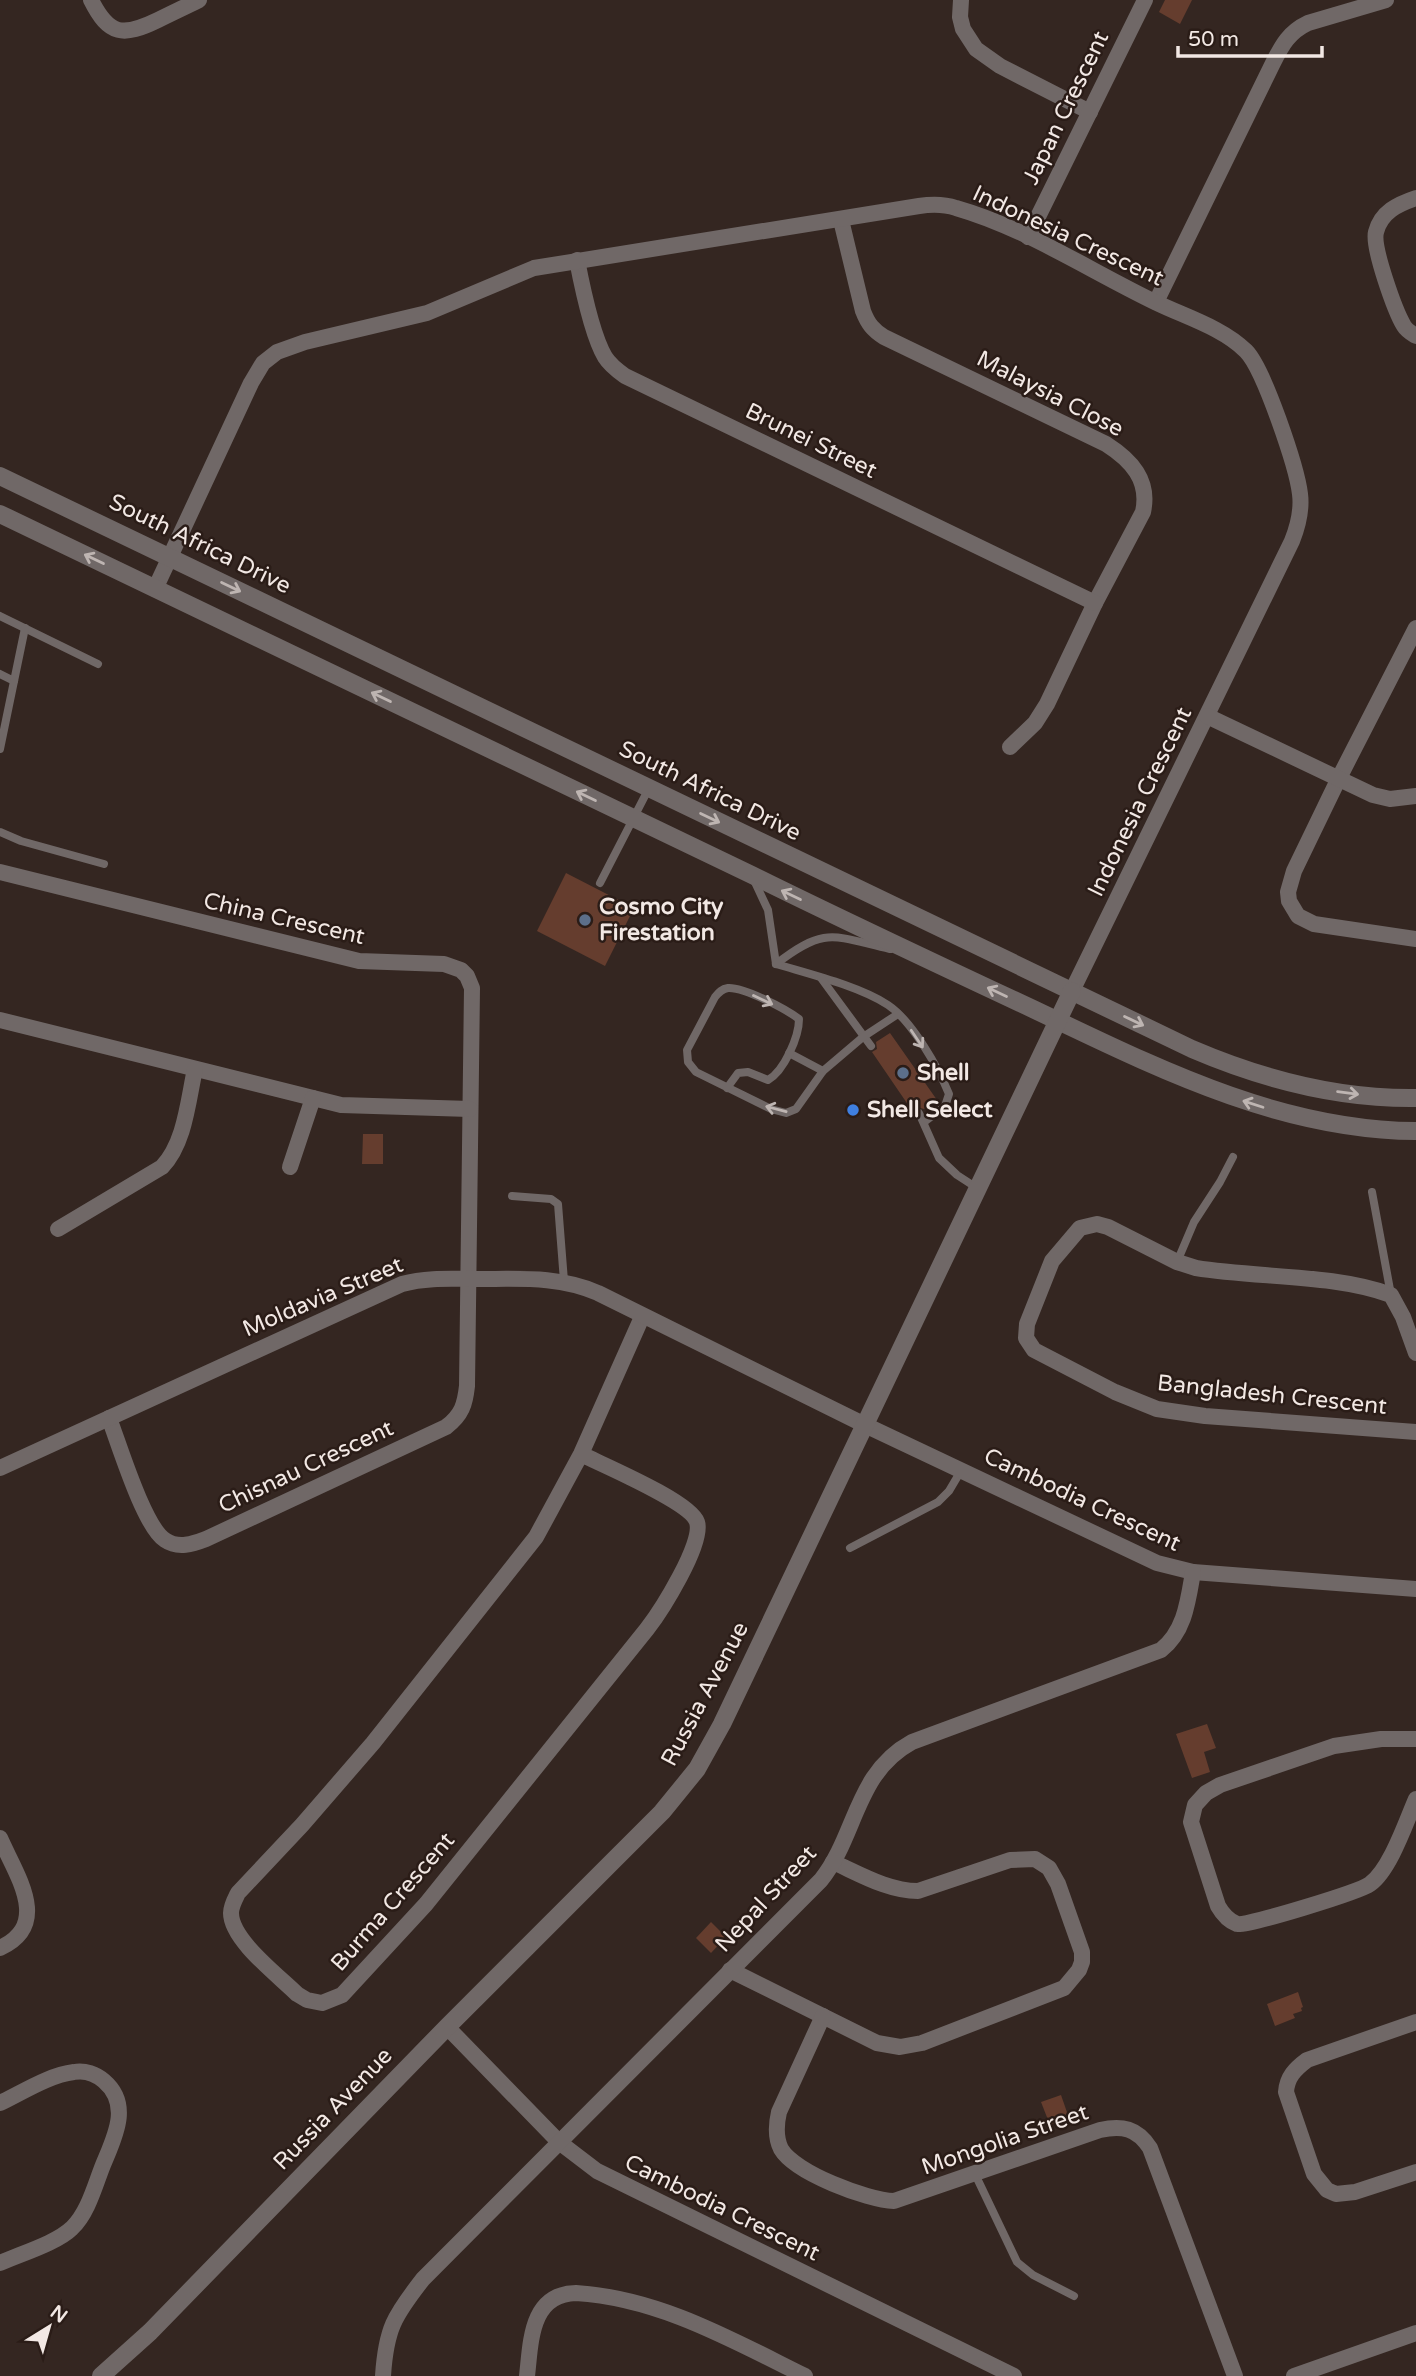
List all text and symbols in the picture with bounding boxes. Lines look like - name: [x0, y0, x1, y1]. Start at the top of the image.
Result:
- scale bar: [1178, 14, 1322, 58]
- street label: Japan Crescent: [1017, 27, 1115, 189]
- text: 50 m: [1188, 27, 1239, 52]
- street label: Indonesia Crescent: [968, 179, 1168, 293]
- street label: Malaysia Close: [972, 345, 1128, 443]
- street label: Brunei Street: [741, 397, 882, 485]
- street label: South Africa Drive: [105, 488, 295, 600]
- one-way arrow: [84, 552, 105, 566]
- one-way arrow: [220, 580, 241, 594]
- one-way arrow: [371, 690, 392, 704]
- street label: Indonesia Crescent: [1082, 702, 1198, 901]
- street label: South Africa Drive: [615, 735, 805, 847]
- one-way arrow: [576, 788, 597, 802]
- one-way arrow: [699, 812, 720, 825]
- street label: China Crescent: [201, 887, 368, 951]
- one-way arrow: [781, 887, 802, 901]
- place label: Cosmo City Firestation: [599, 893, 724, 947]
- marker: Cosmo City Firestation: [577, 912, 593, 928]
- one-way arrow: [987, 985, 1008, 998]
- one-way arrow: [752, 994, 773, 1007]
- one-way arrow: [1123, 1015, 1144, 1029]
- one-way arrow: [910, 1029, 924, 1048]
- place label: Shell: [917, 1059, 969, 1087]
- marker: Shell: [895, 1065, 911, 1081]
- one-way arrow: [1336, 1087, 1359, 1100]
- place label: Shell Select: [867, 1096, 993, 1124]
- one-way arrow: [1242, 1097, 1264, 1110]
- one-way arrow: [765, 1102, 788, 1115]
- marker: Shell Select: [845, 1102, 861, 1118]
- street label: Moldavia Street: [239, 1251, 408, 1343]
- street label: Bangladesh Crescent: [1156, 1369, 1388, 1421]
- street label: Chisnau Crescent: [214, 1414, 398, 1520]
- street label: Cambodia Crescent: [979, 1442, 1185, 1558]
- street label: Russia Avenue: [655, 1617, 755, 1771]
- street label: Burma Crescent: [325, 1827, 461, 1977]
- street label: Nepal Street: [709, 1840, 823, 1958]
- street label: Russia Avenue: [268, 2042, 398, 2176]
- street label: Mongolia Street: [918, 2098, 1092, 2182]
- street label: Cambodia Crescent: [620, 2149, 824, 2268]
- north arrow: [14, 2292, 84, 2362]
- text: N: [46, 2301, 71, 2328]

